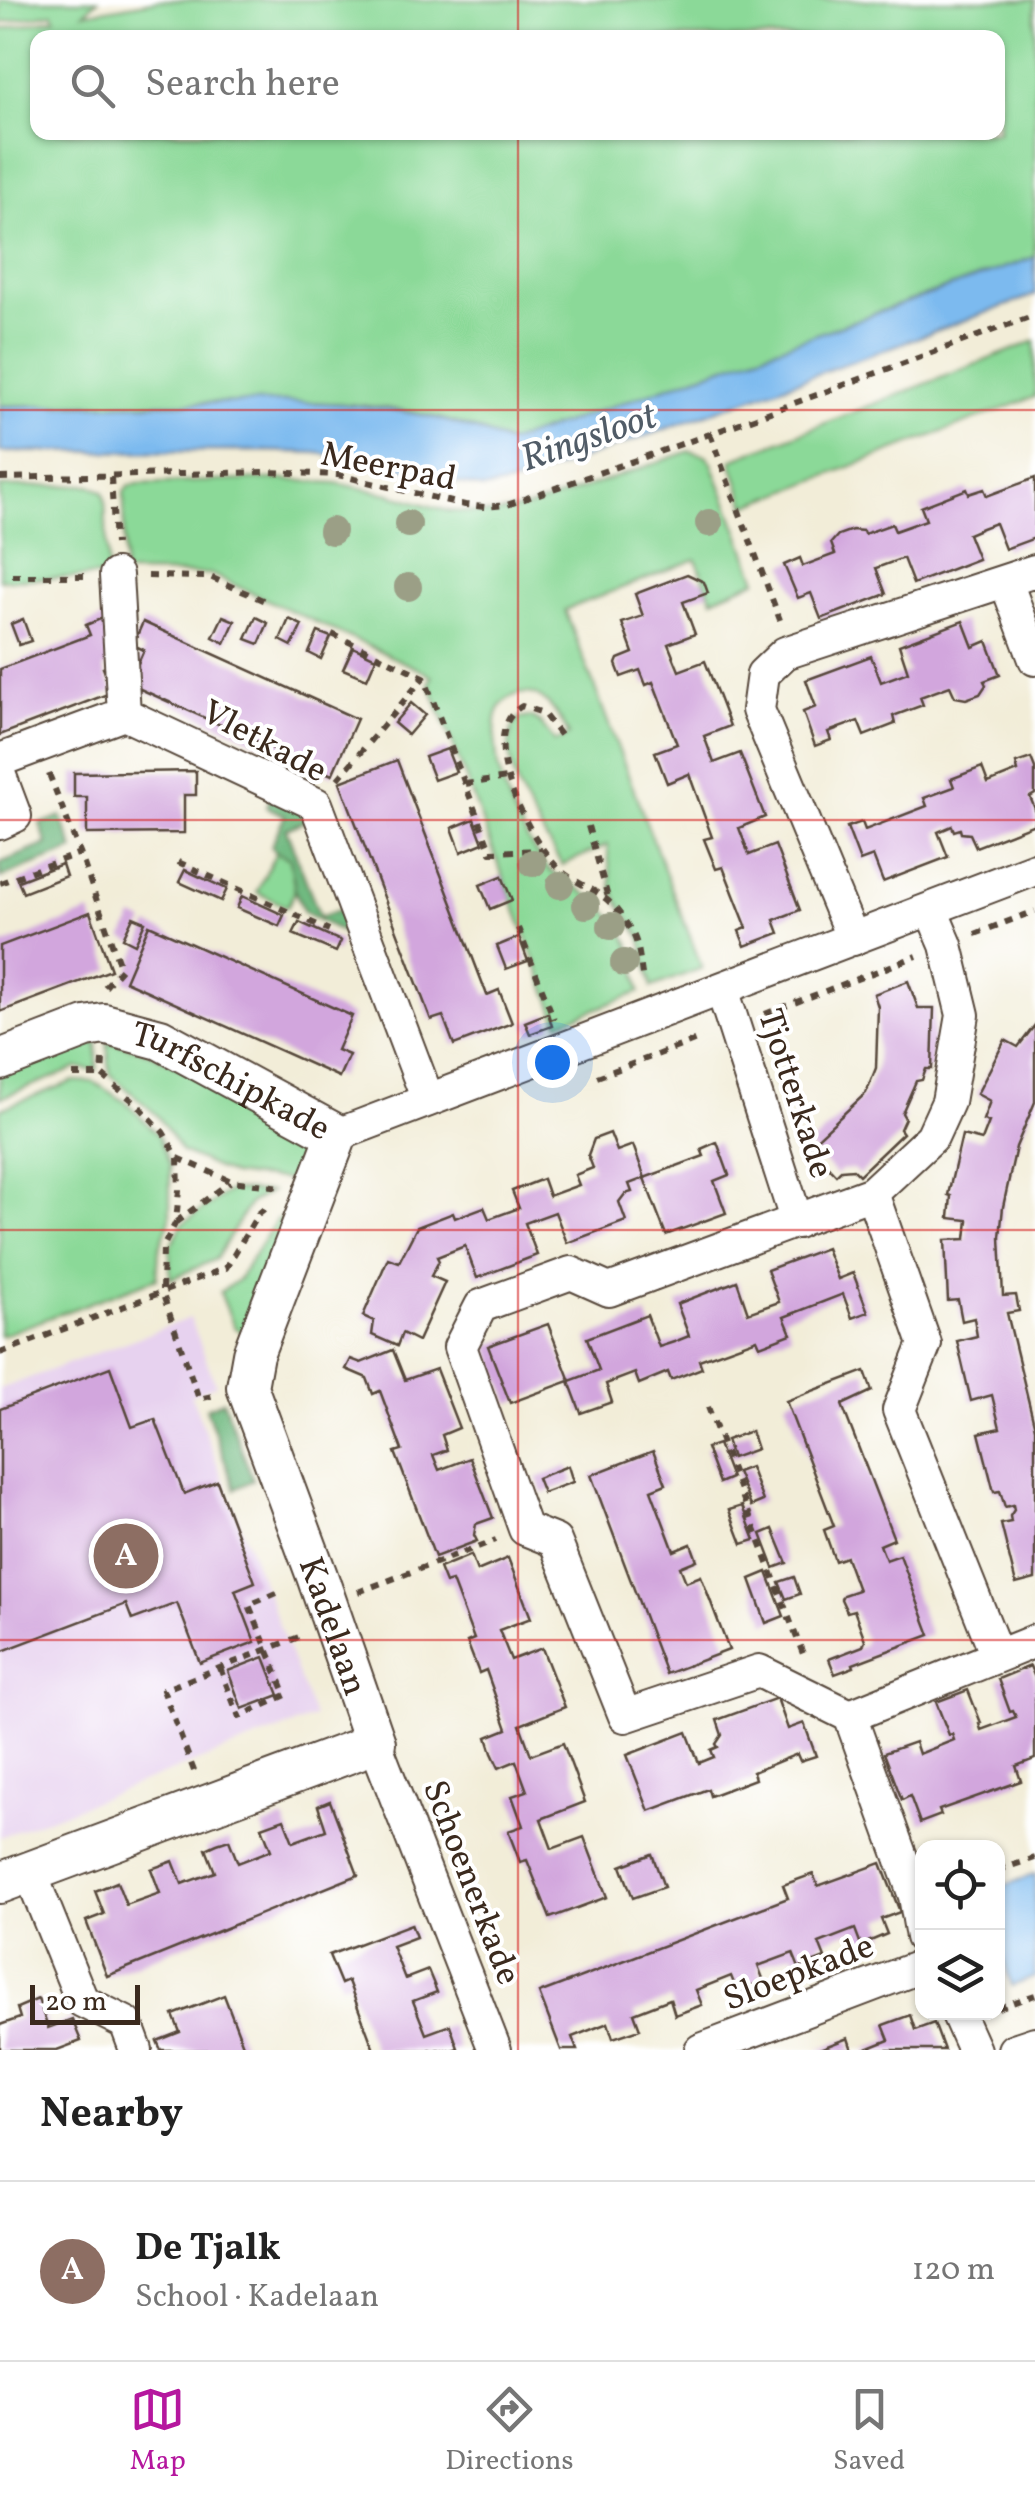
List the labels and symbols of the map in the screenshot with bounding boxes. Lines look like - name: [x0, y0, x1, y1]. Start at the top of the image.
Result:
- water label: Ringsloot: [514, 391, 665, 487]
- street label: Meerpad: [317, 431, 460, 505]
- street label: Vletkade: [192, 690, 335, 796]
- street label: Tjotterkade: [744, 1003, 844, 1185]
- street label: Turfschipkade: [126, 1012, 338, 1154]
- your location: [527, 1037, 578, 1088]
- pin: A: [94, 1518, 158, 1594]
- street label: Kadelaan: [285, 1551, 378, 1703]
- street label: Schoenerkade: [409, 1774, 531, 1992]
- street label: Sloepkade: [717, 1923, 881, 2024]
- scale bar: [30, 1980, 140, 2024]

